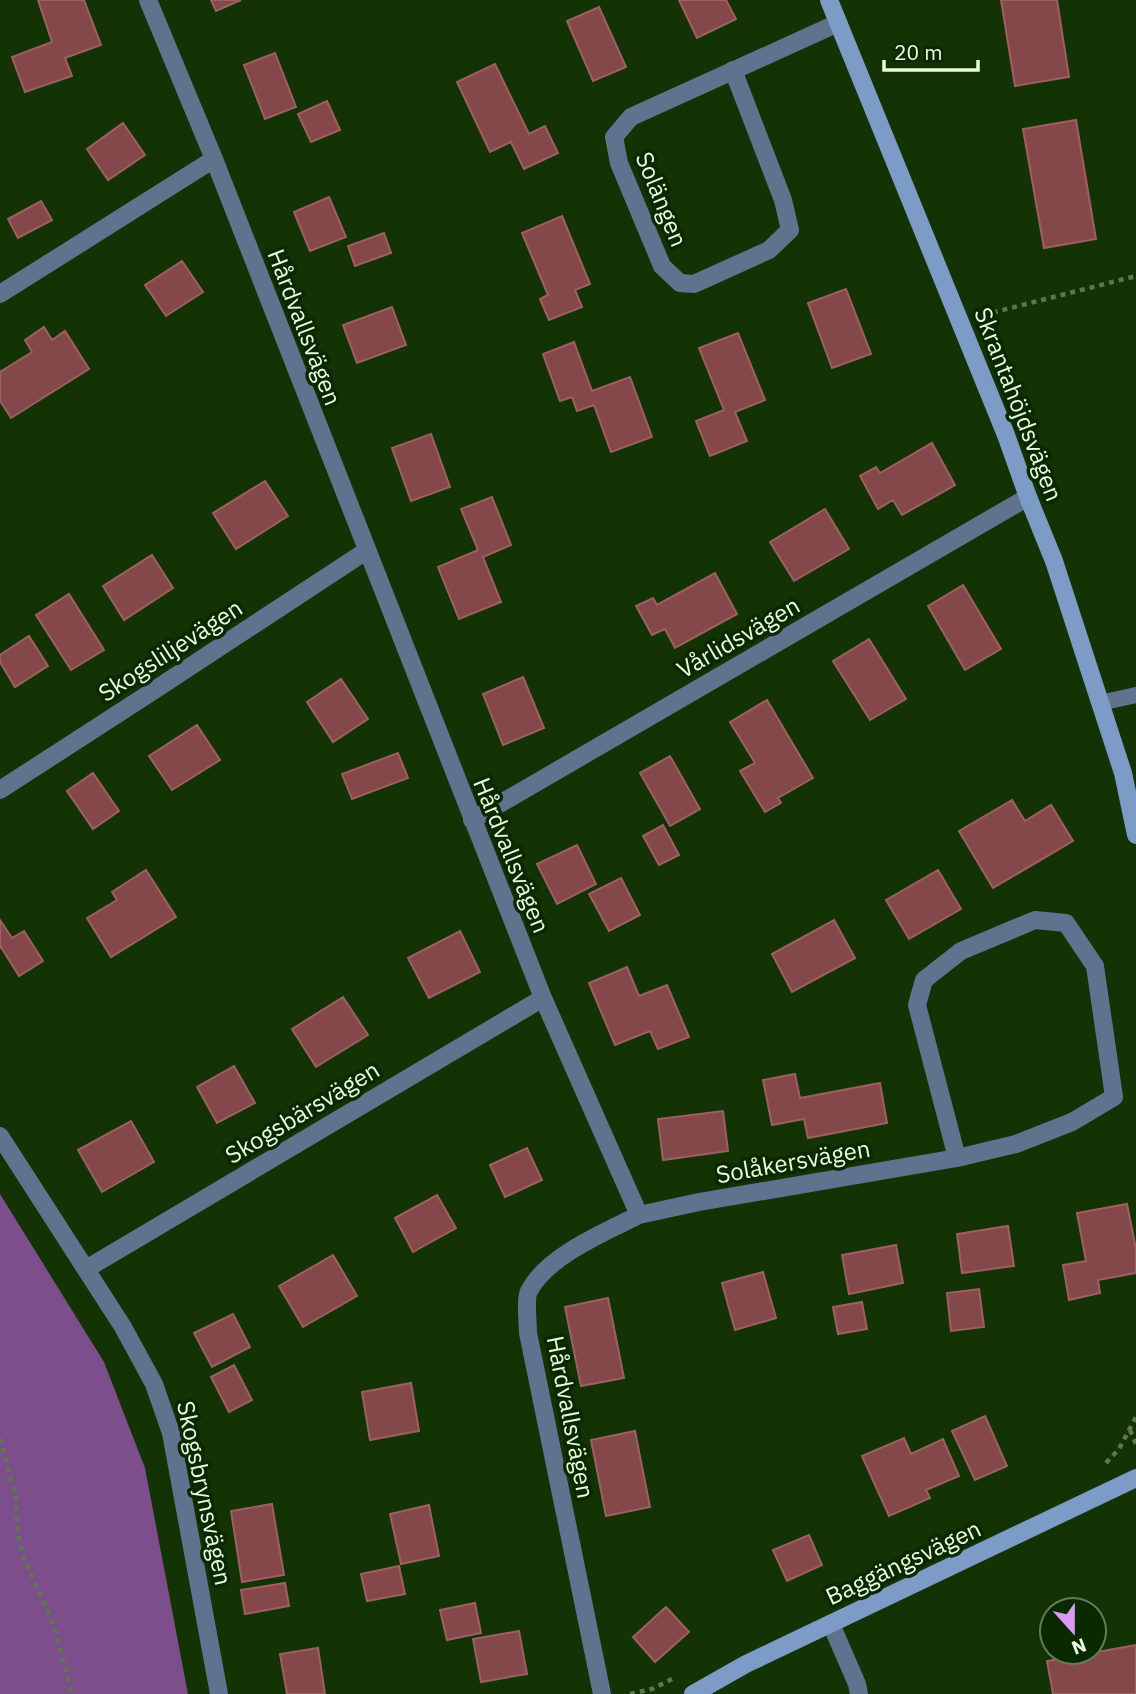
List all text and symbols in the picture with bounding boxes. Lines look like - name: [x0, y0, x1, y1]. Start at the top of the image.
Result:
- scale bar: [884, 28, 978, 72]
- text: 20 m: [894, 38, 943, 66]
- street label: Solängen: [628, 147, 696, 251]
- street label: Hårdvallsvägen: [261, 244, 349, 410]
- street label: Skrantahöjdsvägen: [967, 303, 1071, 505]
- street label: Vårlidsvägen: [671, 589, 805, 685]
- street label: Skogsliljevägen: [92, 591, 248, 709]
- street label: Hårdvallsvägen: [466, 773, 558, 937]
- street label: Skogsbärsvägen: [219, 1053, 385, 1171]
- street label: Solåkersvägen: [713, 1132, 873, 1190]
- street label: Hårdvallsvägen: [540, 1333, 602, 1501]
- street label: Skogsbrynsvägen: [170, 1398, 240, 1588]
- street label: Baggängsvägen: [820, 1512, 986, 1612]
- north arrow: [1038, 1596, 1108, 1666]
- text: N: [1068, 1633, 1090, 1661]

